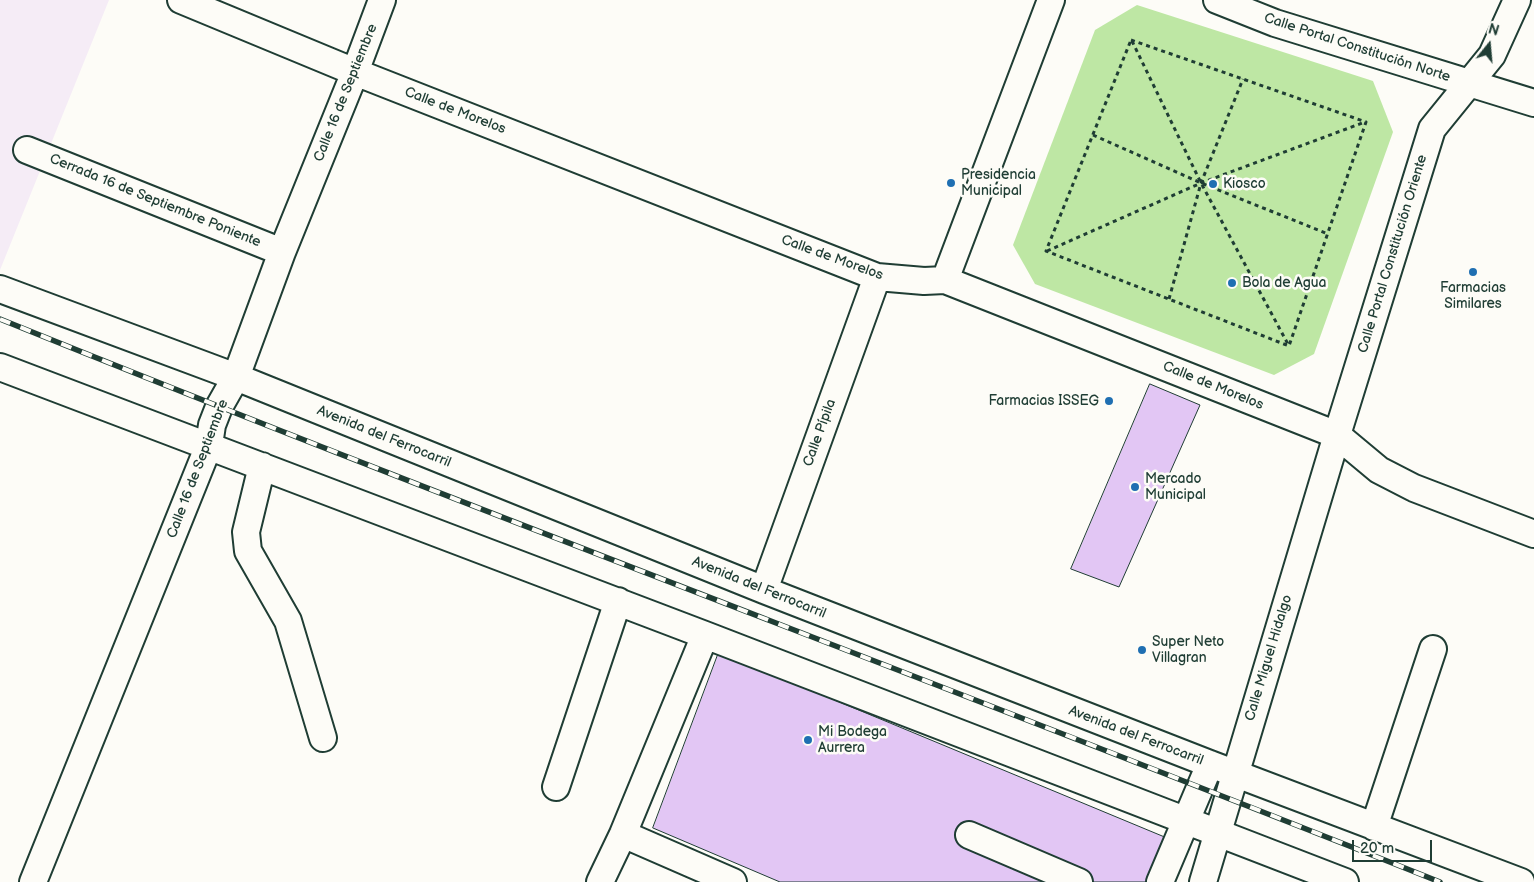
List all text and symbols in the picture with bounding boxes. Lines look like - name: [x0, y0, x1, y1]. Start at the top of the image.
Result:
- street label: Calle Portal Constitución Norte: [1262, 10, 1452, 86]
- north arrow: [1464, 20, 1514, 70]
- text: N: [1486, 21, 1501, 40]
- street label: Calle 16 de Septiembre: [311, 22, 381, 164]
- street label: Calle de Morelos: [402, 84, 508, 138]
- street label: Cerrada 16 de Septiembre Poniente: [47, 151, 263, 251]
- street label: Calle Portal Constitución Oriente: [1355, 153, 1431, 355]
- place label: Presidencia Municipal: [961, 167, 1036, 200]
- place label: Kiosco: [1223, 176, 1266, 192]
- marker: Presidencia Municipal: [945, 177, 957, 189]
- marker: Kiosco: [1207, 178, 1219, 190]
- street label: Calle de Morelos: [779, 232, 885, 284]
- marker: Farmacias Similares: [1467, 266, 1479, 278]
- place label: Bola de Agua: [1242, 275, 1326, 291]
- marker: Bola de Agua: [1226, 277, 1238, 289]
- place label: Farmacias Similares: [1440, 280, 1506, 312]
- street label: Calle de Morelos: [1160, 358, 1266, 414]
- place label: Farmacias ISSEG: [988, 393, 1099, 409]
- marker: Farmacias ISSEG: [1103, 395, 1115, 407]
- street label: Calle 16 de Septiembre: [164, 397, 232, 541]
- street label: Calle Pípila: [800, 397, 840, 469]
- street label: Avenida del Ferrocarril: [315, 402, 453, 472]
- place label: Mercado Municipal: [1145, 471, 1206, 504]
- marker: Mercado Municipal: [1129, 481, 1141, 493]
- street label: Avenida del Ferrocarril: [690, 553, 828, 623]
- street label: Calle Miguel Hidalgo: [1242, 593, 1296, 723]
- place label: Super Neto Villagran: [1152, 634, 1224, 666]
- marker: Super Neto Villagran: [1136, 644, 1148, 656]
- street label: Avenida del Ferrocarril: [1066, 703, 1206, 769]
- place label: Mi Bodega Aurrera: [818, 724, 887, 756]
- marker: Mi Bodega Aurrera: [802, 734, 814, 746]
- scale bar: [1354, 830, 1434, 862]
- text: 20 m: [1360, 839, 1394, 858]

